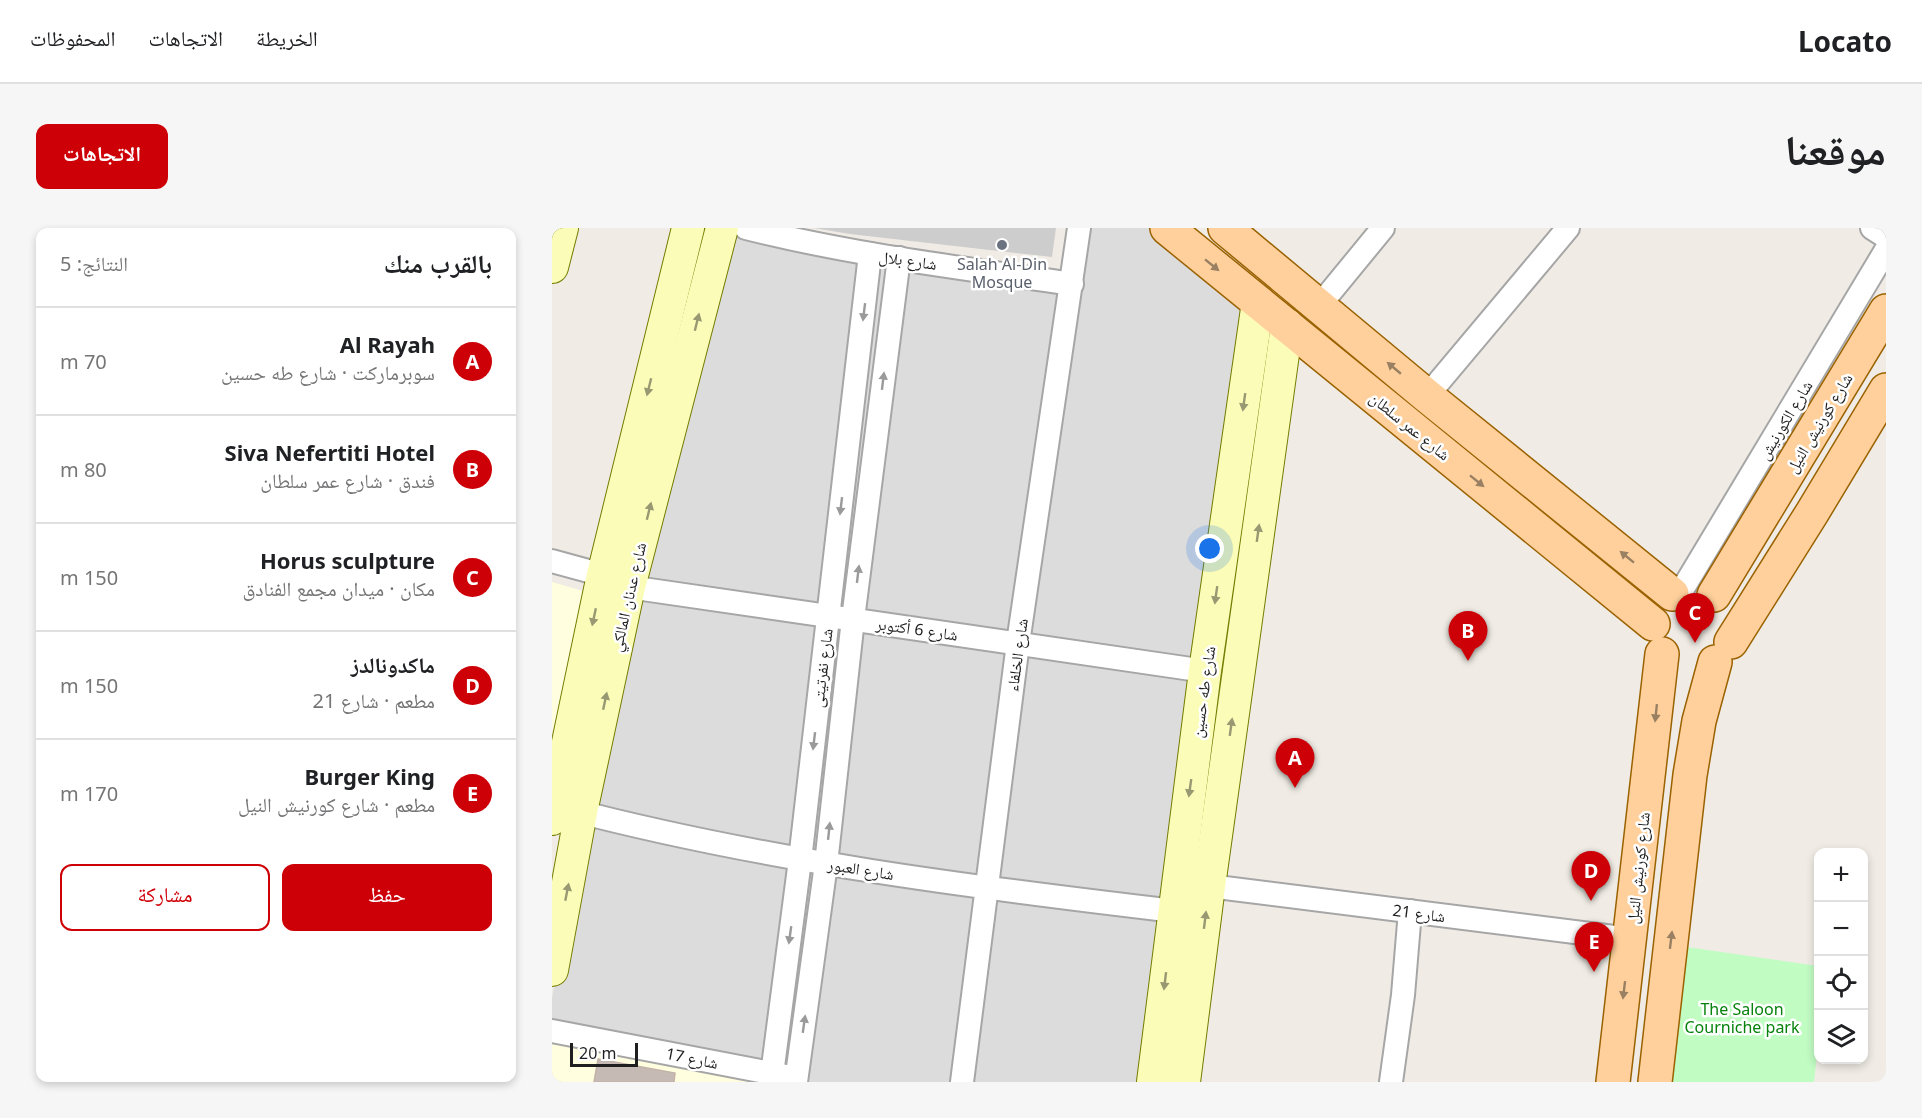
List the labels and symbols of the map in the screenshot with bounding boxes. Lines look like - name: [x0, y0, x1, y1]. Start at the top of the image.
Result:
- marker: Salah Al-Din Mosque: [995, 238, 1009, 252]
- street label: شارع بلال: [878, 245, 938, 275]
- place label: Salah Al-Din Mosque: [957, 253, 1047, 293]
- one-way arrow: [1204, 258, 1220, 271]
- one-way arrow: [859, 303, 868, 322]
- one-way arrow: [693, 313, 703, 331]
- one-way arrow: [1387, 362, 1402, 375]
- street label: شارع كورنيش النيل: [1781, 369, 1857, 477]
- one-way arrow: [878, 371, 888, 390]
- street label: شارع الكورنيش: [1753, 376, 1817, 464]
- one-way arrow: [644, 378, 654, 396]
- street label: شارع عمر سلطان: [1365, 387, 1455, 465]
- one-way arrow: [1240, 392, 1249, 411]
- one-way arrow: [1469, 474, 1484, 487]
- one-way arrow: [836, 497, 846, 516]
- one-way arrow: [644, 502, 654, 520]
- one-way arrow: [1253, 524, 1262, 543]
- your location: [1195, 534, 1224, 563]
- street label: شارع عدنان المالكي: [605, 540, 653, 654]
- one-way arrow: [1619, 551, 1635, 564]
- one-way arrow: [854, 565, 863, 584]
- one-way arrow: [1212, 585, 1221, 604]
- pin: C: [1676, 594, 1714, 643]
- one-way arrow: [589, 608, 599, 627]
- street label: شارع 6 أكتوبر: [874, 612, 959, 646]
- pin: B: [1448, 612, 1488, 661]
- street label: شارع الخلفاء: [1001, 617, 1033, 693]
- street label: شارع نفرتيتى: [806, 627, 838, 709]
- street label: شارع طه حسين: [1186, 645, 1220, 739]
- one-way arrow: [601, 691, 610, 710]
- one-way arrow: [1651, 703, 1660, 722]
- one-way arrow: [1226, 717, 1235, 736]
- one-way arrow: [809, 732, 819, 751]
- pin: A: [1276, 738, 1314, 788]
- one-way arrow: [1185, 778, 1195, 797]
- street label: شارع كورنيش النيل: [1621, 811, 1655, 925]
- one-way arrow: [824, 821, 834, 840]
- pin: D: [1572, 852, 1610, 901]
- street label: شارع العبور: [825, 853, 896, 885]
- one-way arrow: [562, 882, 571, 901]
- street label: شارع 21: [1391, 899, 1447, 927]
- one-way arrow: [1200, 910, 1209, 929]
- pin: E: [1574, 922, 1614, 972]
- one-way arrow: [786, 926, 795, 945]
- one-way arrow: [1666, 931, 1676, 950]
- one-way arrow: [1161, 972, 1170, 991]
- one-way arrow: [1619, 980, 1629, 999]
- park label: The Saloon Courniche park: [1684, 998, 1800, 1038]
- one-way arrow: [799, 1014, 809, 1033]
- scale bar: [570, 1040, 638, 1068]
- street label: شارع 17: [664, 1042, 720, 1074]

